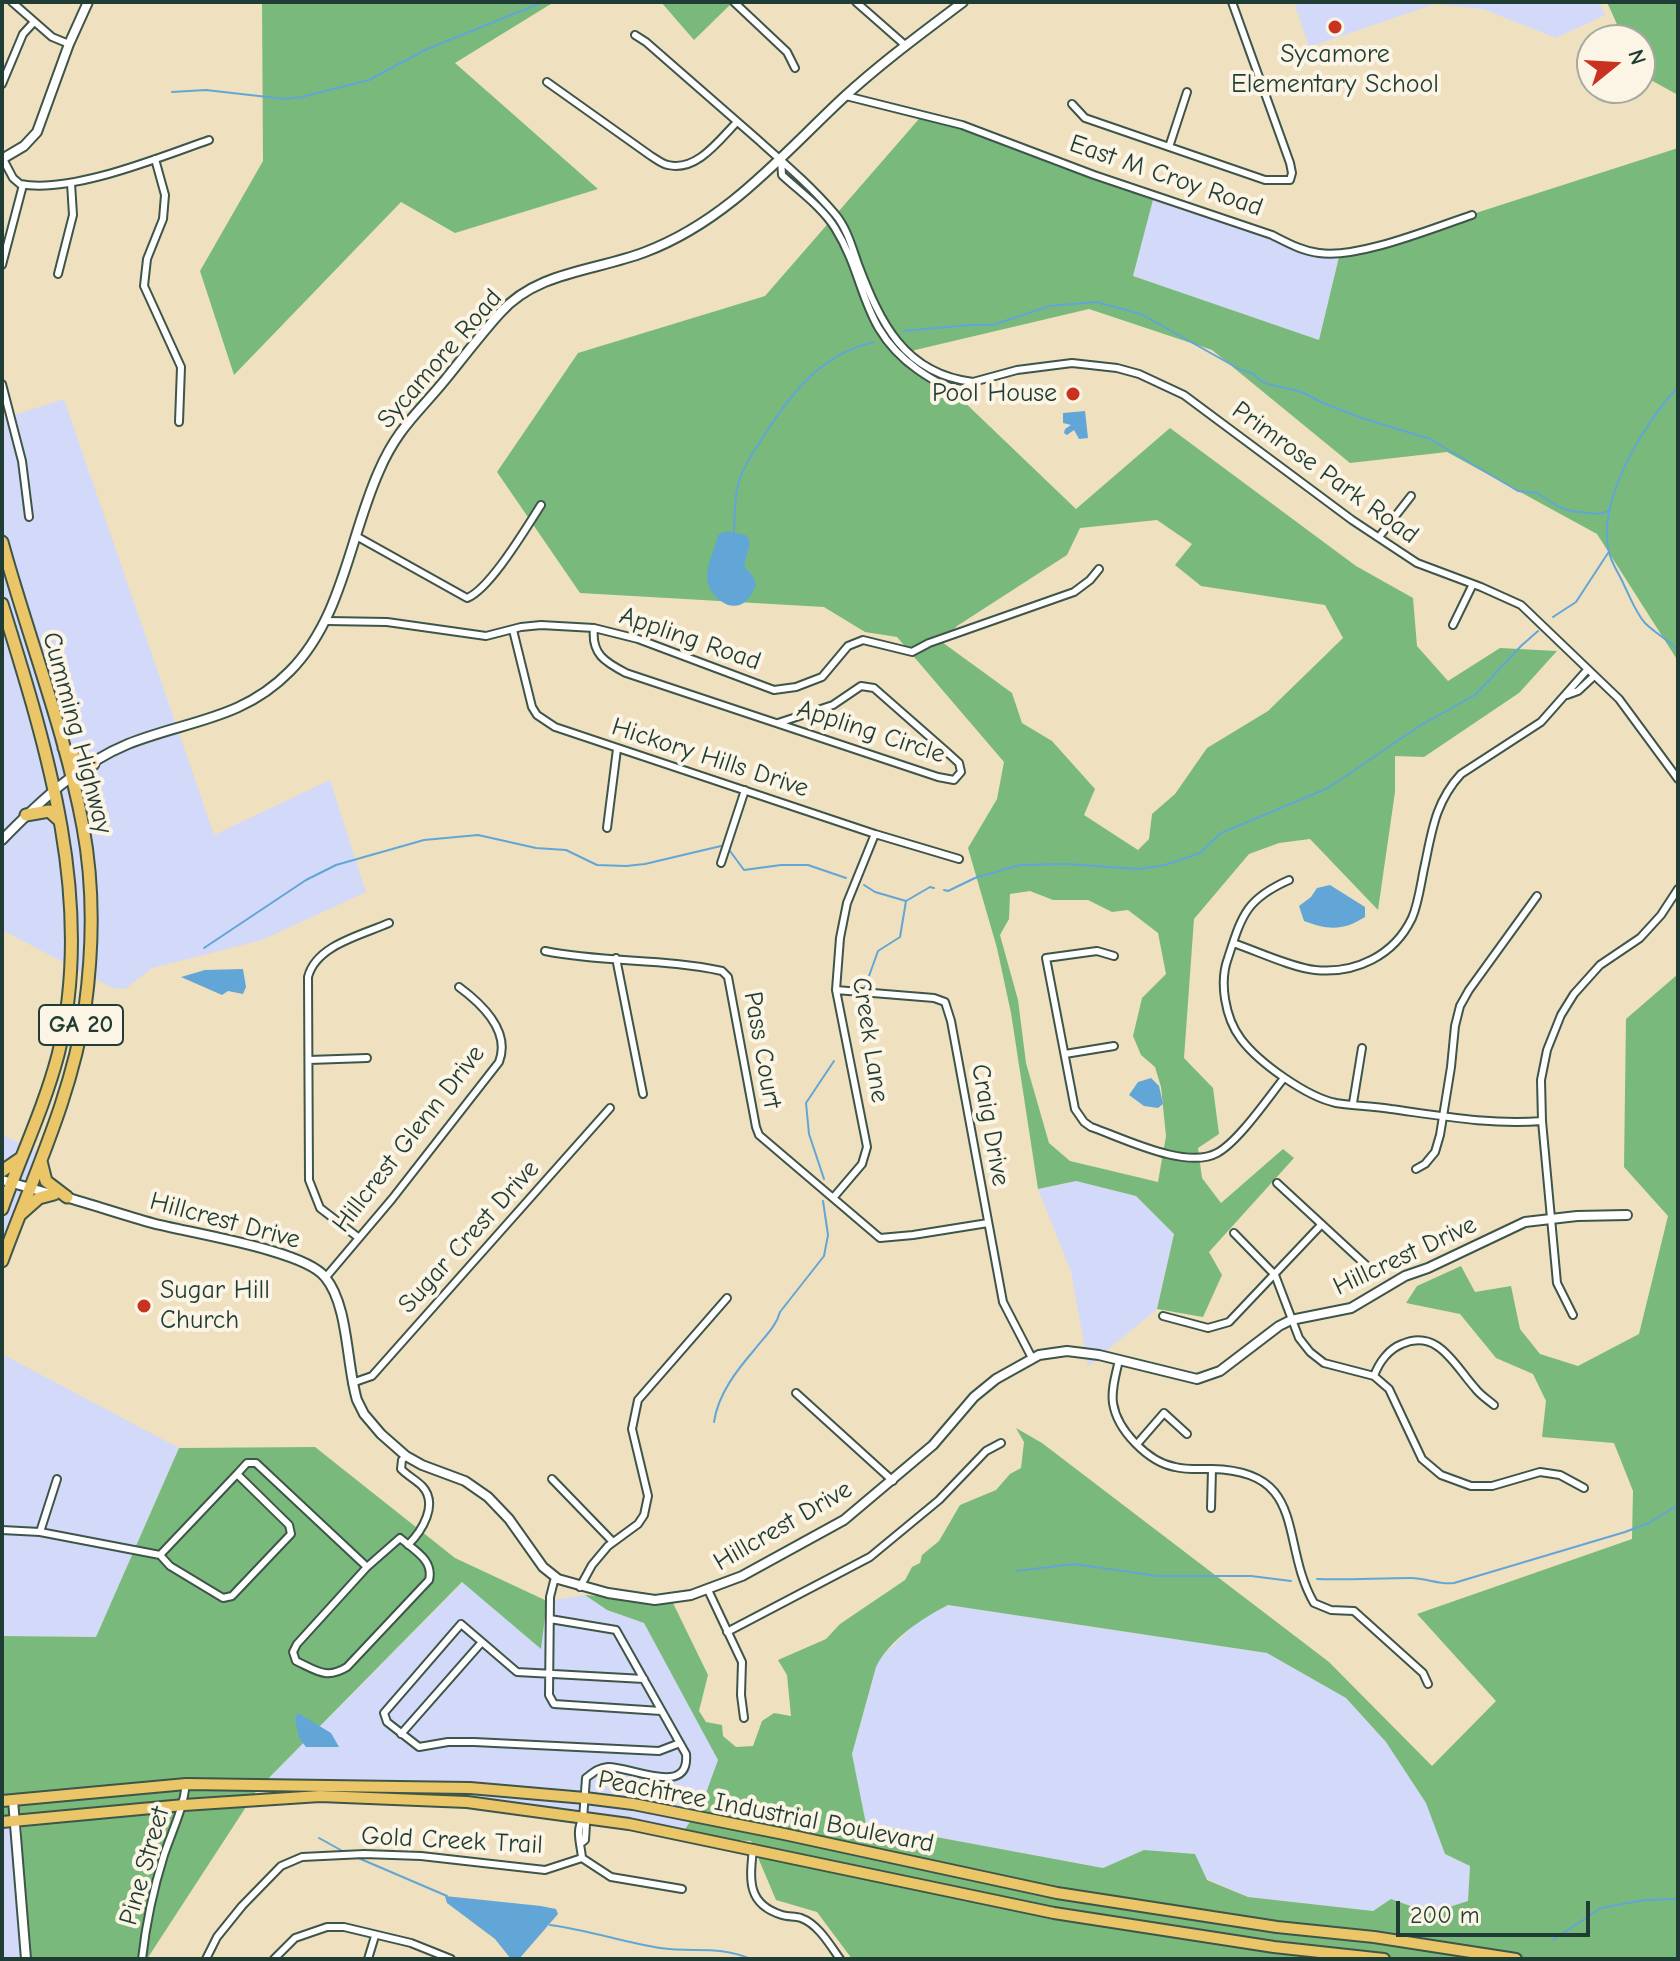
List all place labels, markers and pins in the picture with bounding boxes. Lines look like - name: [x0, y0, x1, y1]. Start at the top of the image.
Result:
- marker: Sycamore Elementary School: [1326, 18, 1344, 36]
- place label: Sycamore Elementary School: [1231, 39, 1439, 100]
- place label: Pool House: [932, 378, 1057, 410]
- marker: Pool House: [1064, 385, 1082, 403]
- place label: Sugar Hill Church: [160, 1275, 270, 1336]
- marker: Sugar Hill Church: [135, 1297, 153, 1315]

